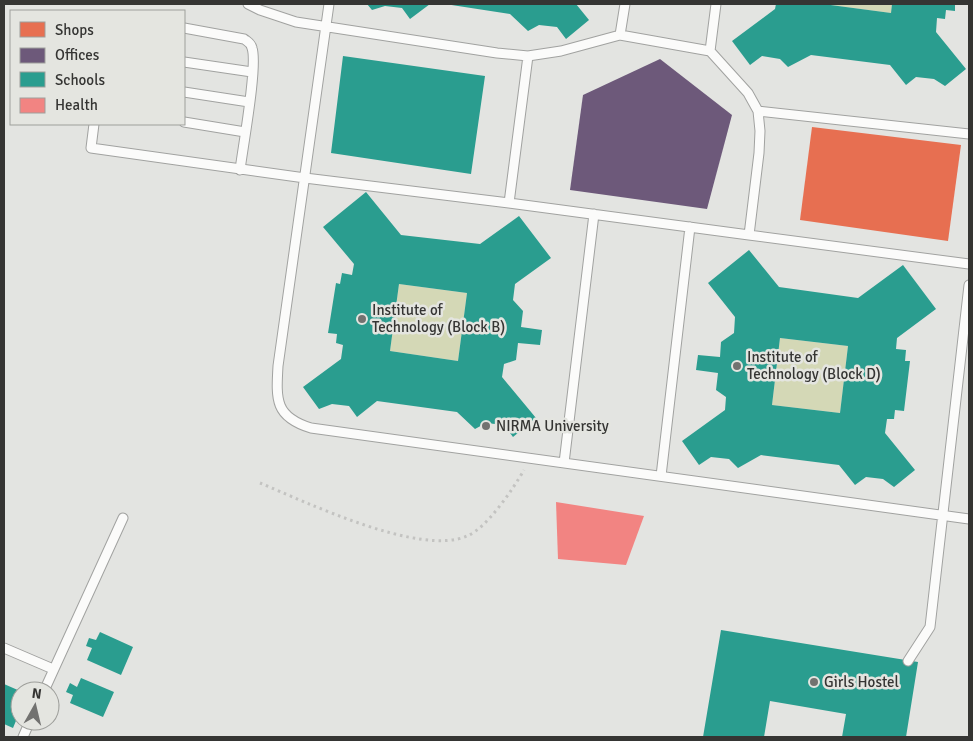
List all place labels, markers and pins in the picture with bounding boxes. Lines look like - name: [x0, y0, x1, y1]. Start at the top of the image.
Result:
- place label: Institute of Technology (Block B): [372, 301, 505, 336]
- marker: Institute of Technology (Block B): [356, 313, 368, 325]
- place label: Institute of Technology (Block D): [747, 348, 881, 383]
- marker: Institute of Technology (Block D): [731, 360, 743, 372]
- place label: NIRMA University: [496, 417, 609, 435]
- marker: NIRMA University: [480, 420, 492, 432]
- place label: Girls Hostel: [824, 673, 899, 691]
- marker: Girls Hostel: [808, 676, 820, 688]

